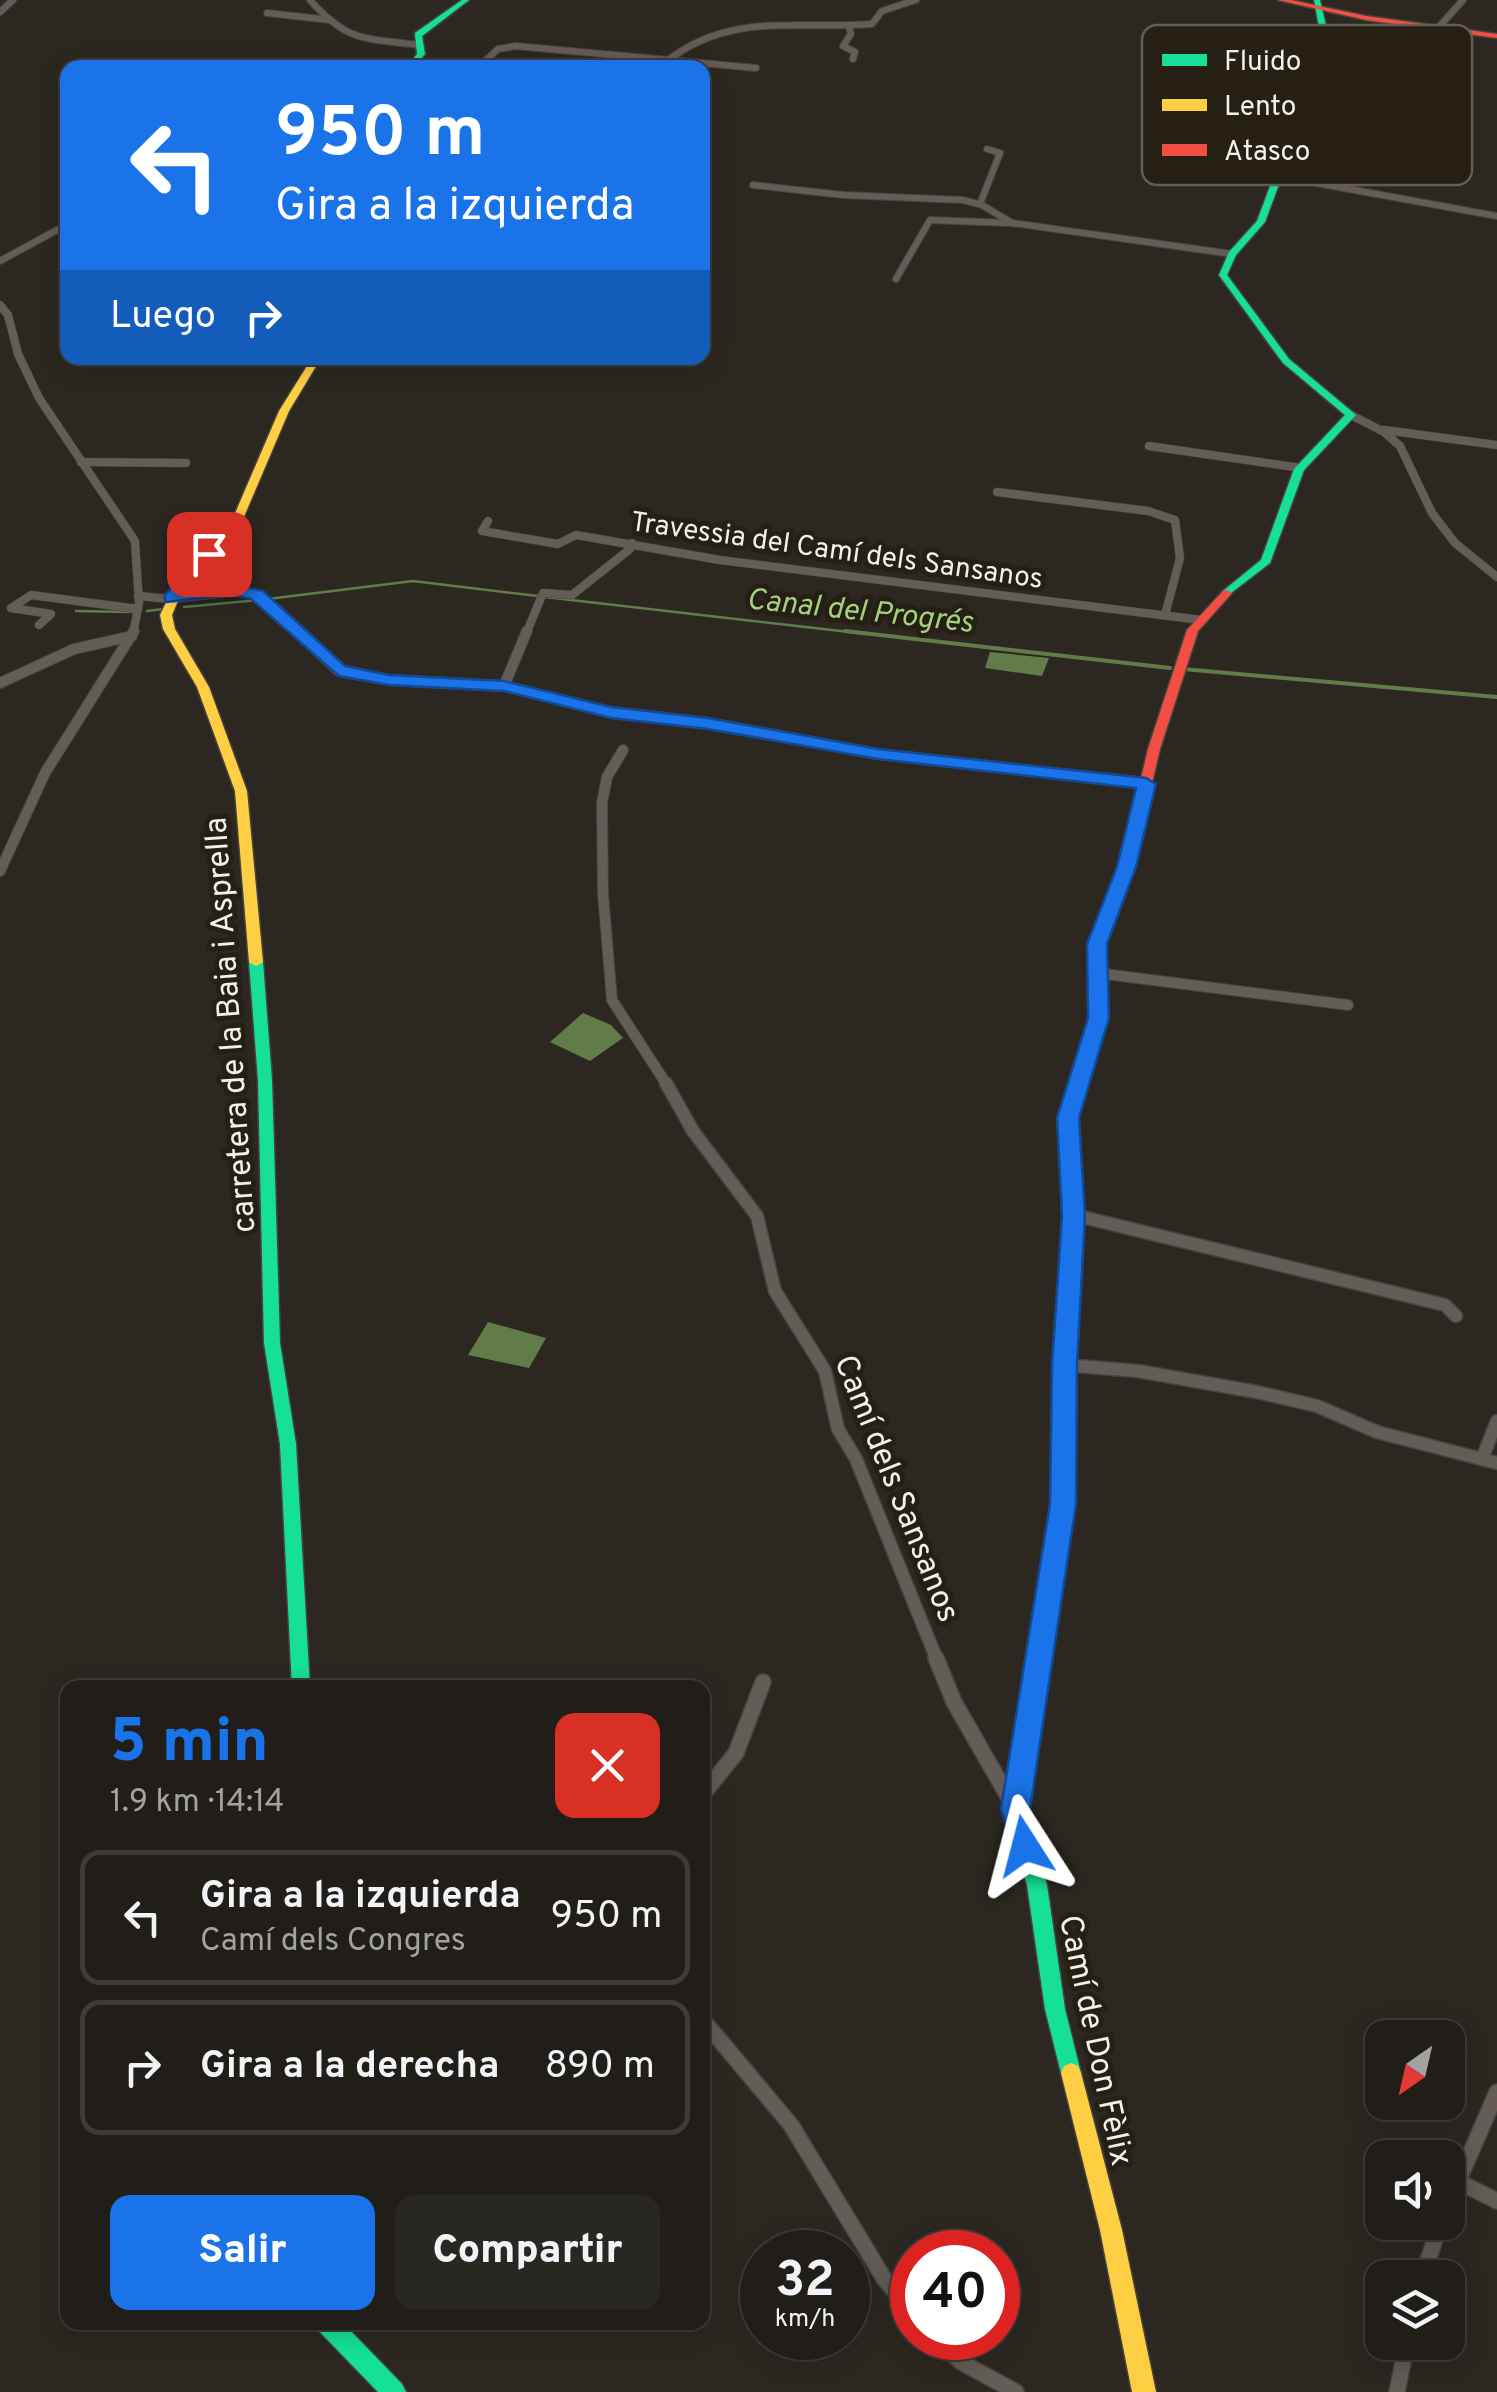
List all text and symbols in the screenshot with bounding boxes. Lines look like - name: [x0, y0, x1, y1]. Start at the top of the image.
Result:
- legend: [1142, 25, 1472, 185]
- text: Fluido: [1224, 45, 1301, 81]
- text: Lento: [1224, 90, 1296, 126]
- text: 950 m: [275, 92, 486, 181]
- icon: left: [110, 100, 240, 230]
- text: Atasco: [1224, 135, 1310, 171]
- text: Gira a la izquierda: [275, 179, 634, 236]
- icon: right: [236, 290, 291, 345]
- text: Luego: [110, 293, 216, 342]
- street label: Travessia del Camí dels Sansanos: [628, 505, 1045, 599]
- pin: [167, 512, 252, 597]
- icon: arrive: [182, 527, 237, 582]
- water label: Canal del Progrés: [745, 582, 975, 643]
- street label: carretera de la Baia i Asprella: [198, 816, 266, 1234]
- street label: Camí dels Sansanos: [823, 1350, 967, 1628]
- text: 5 min: [110, 1707, 269, 1783]
- button: close: [555, 1713, 660, 1818]
- text: 1.9 km · 14:14: [110, 1783, 284, 1823]
- position arrow: [973, 1794, 1077, 1898]
- text: Gira a la izquierda: [200, 1873, 521, 1922]
- icon: left: [115, 1890, 170, 1945]
- text: 950 m: [551, 1893, 662, 1942]
- street label: Camí de Don Fèlix: [1048, 1912, 1140, 2170]
- text: Camí dels Congres: [200, 1922, 466, 1962]
- north arrow: [1365, 2020, 1465, 2120]
- map controls: [1365, 2020, 1465, 2360]
- icon: right: [115, 2040, 170, 2095]
- text: Gira a la derecha: [200, 2043, 499, 2092]
- text: 890 m: [545, 2043, 655, 2092]
- button: sound: [1365, 2140, 1465, 2240]
- button: Salir: [110, 2195, 375, 2310]
- button: Compartir: [395, 2195, 660, 2310]
- speed limit sign: 40: [890, 2230, 1020, 2360]
- text: 32: [775, 2251, 835, 2314]
- button: layers: [1365, 2260, 1465, 2360]
- text: km/h: [775, 2304, 835, 2336]

